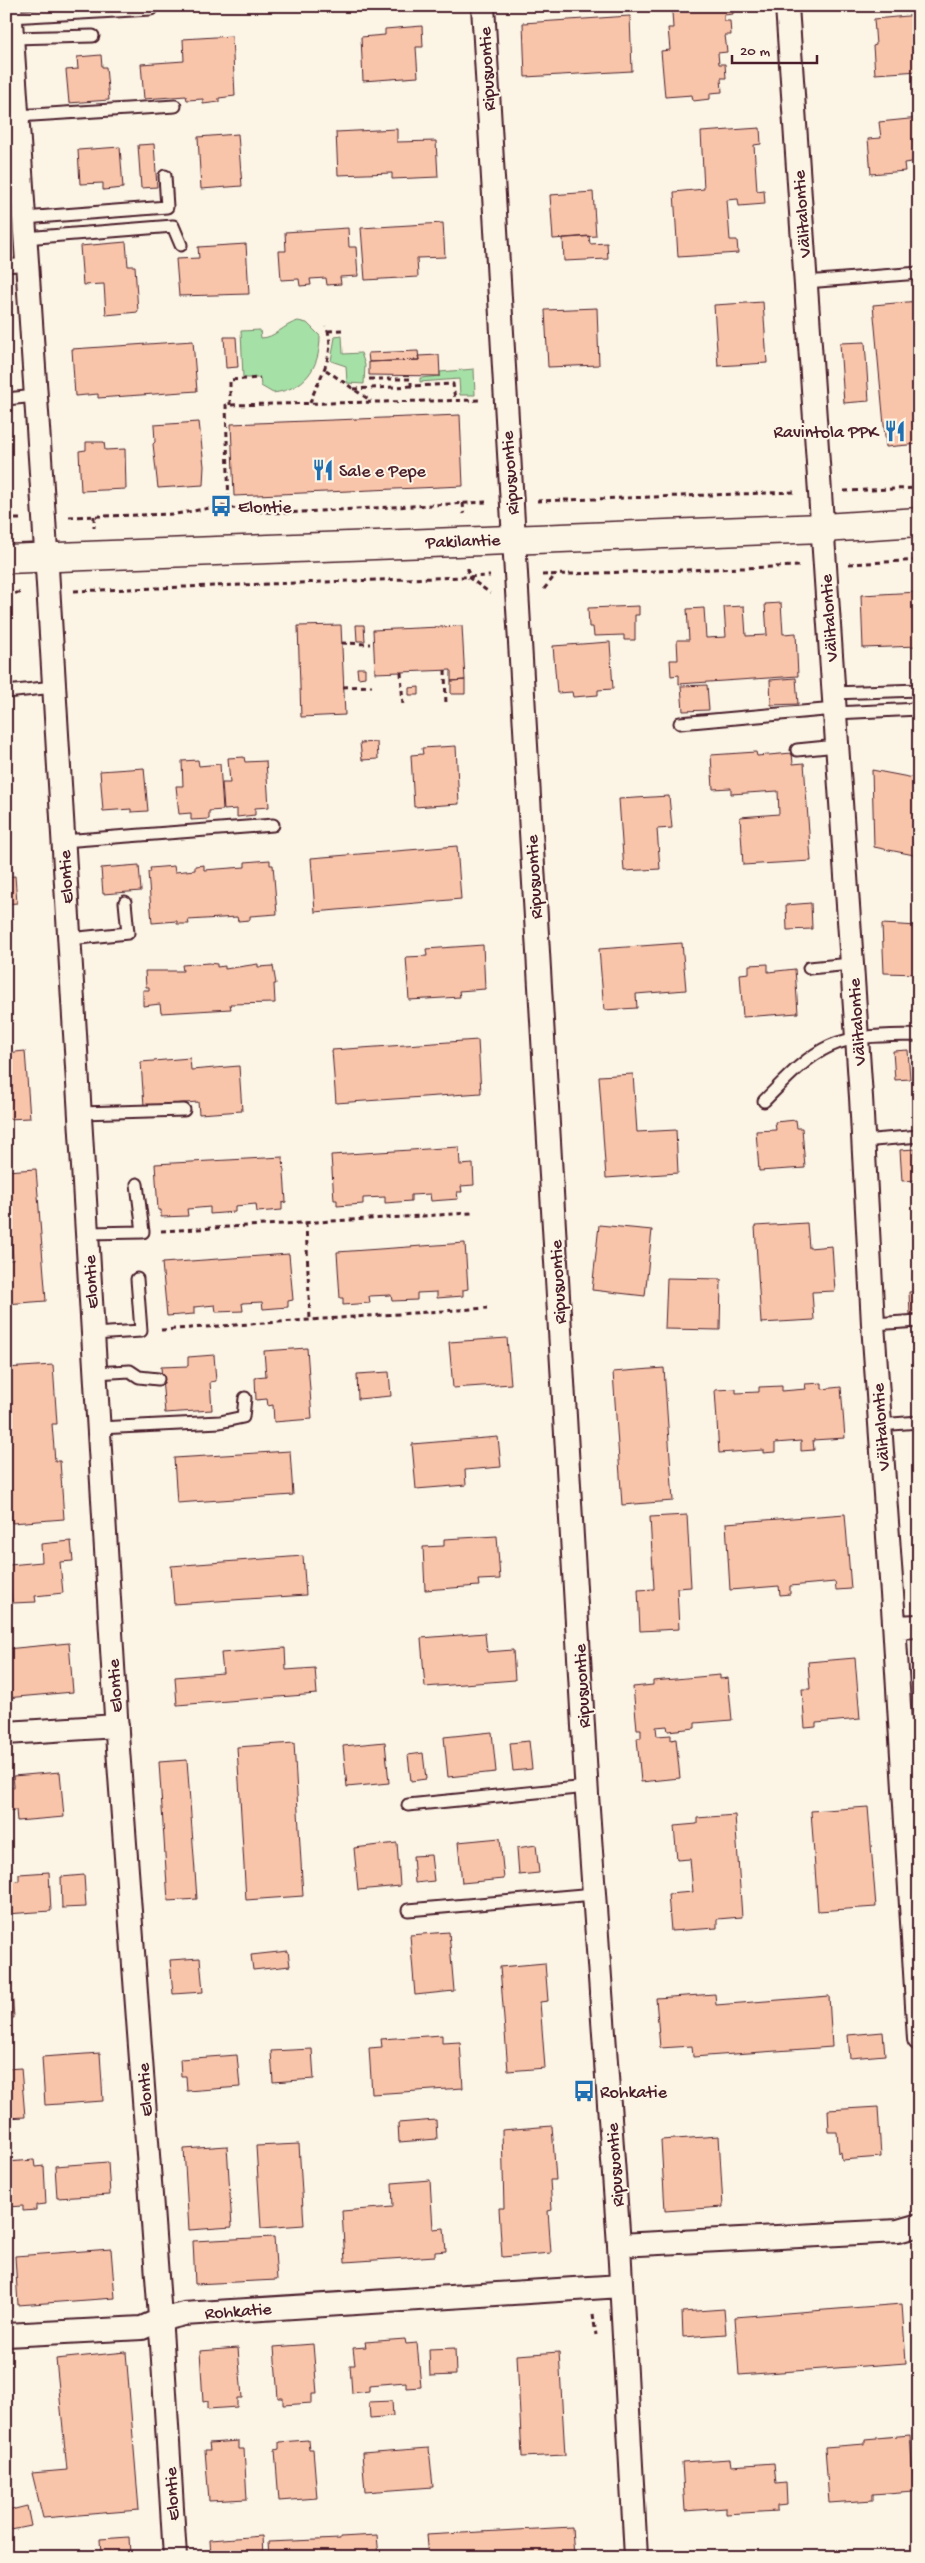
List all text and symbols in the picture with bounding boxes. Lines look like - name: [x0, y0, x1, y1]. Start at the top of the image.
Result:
- street label: Ripusuontie: [476, 26, 501, 111]
- scale bar: [732, 32, 818, 64]
- text: 20 m: [740, 43, 770, 61]
- street label: Välitalontie: [790, 169, 817, 259]
- restaurant icon: Ravintola PPK: [882, 418, 908, 444]
- place label: Ravintola PPK: [773, 423, 880, 444]
- street label: Ripusuontie: [498, 429, 525, 516]
- restaurant icon: Sale e Pepe: [310, 457, 336, 483]
- place label: Sale e Pepe: [339, 462, 426, 483]
- bus stop icon: Elontie: [208, 493, 234, 519]
- place label: Elontie: [238, 498, 292, 519]
- street label: Pakilantie: [424, 531, 502, 554]
- street label: Välitalontie: [817, 573, 844, 663]
- street label: Ripusuontie: [523, 834, 548, 919]
- street label: Elontie: [56, 849, 79, 904]
- street label: Välitalontie: [845, 977, 872, 1067]
- street label: Ripusuontie: [547, 1239, 572, 1324]
- street label: Elontie: [81, 1254, 104, 1309]
- street label: Välitalontie: [869, 1382, 896, 1472]
- street label: Ripusuontie: [571, 1643, 596, 1728]
- street label: Elontie: [104, 1658, 129, 1713]
- street label: Elontie: [134, 2062, 159, 2117]
- bus stop icon: Rohkatie: [571, 2078, 597, 2104]
- place label: Rohkatie: [600, 2083, 668, 2104]
- street label: Ripusuontie: [603, 2121, 630, 2208]
- street label: Rohkatie: [204, 2300, 273, 2325]
- street label: Elontie: [162, 2466, 185, 2521]

